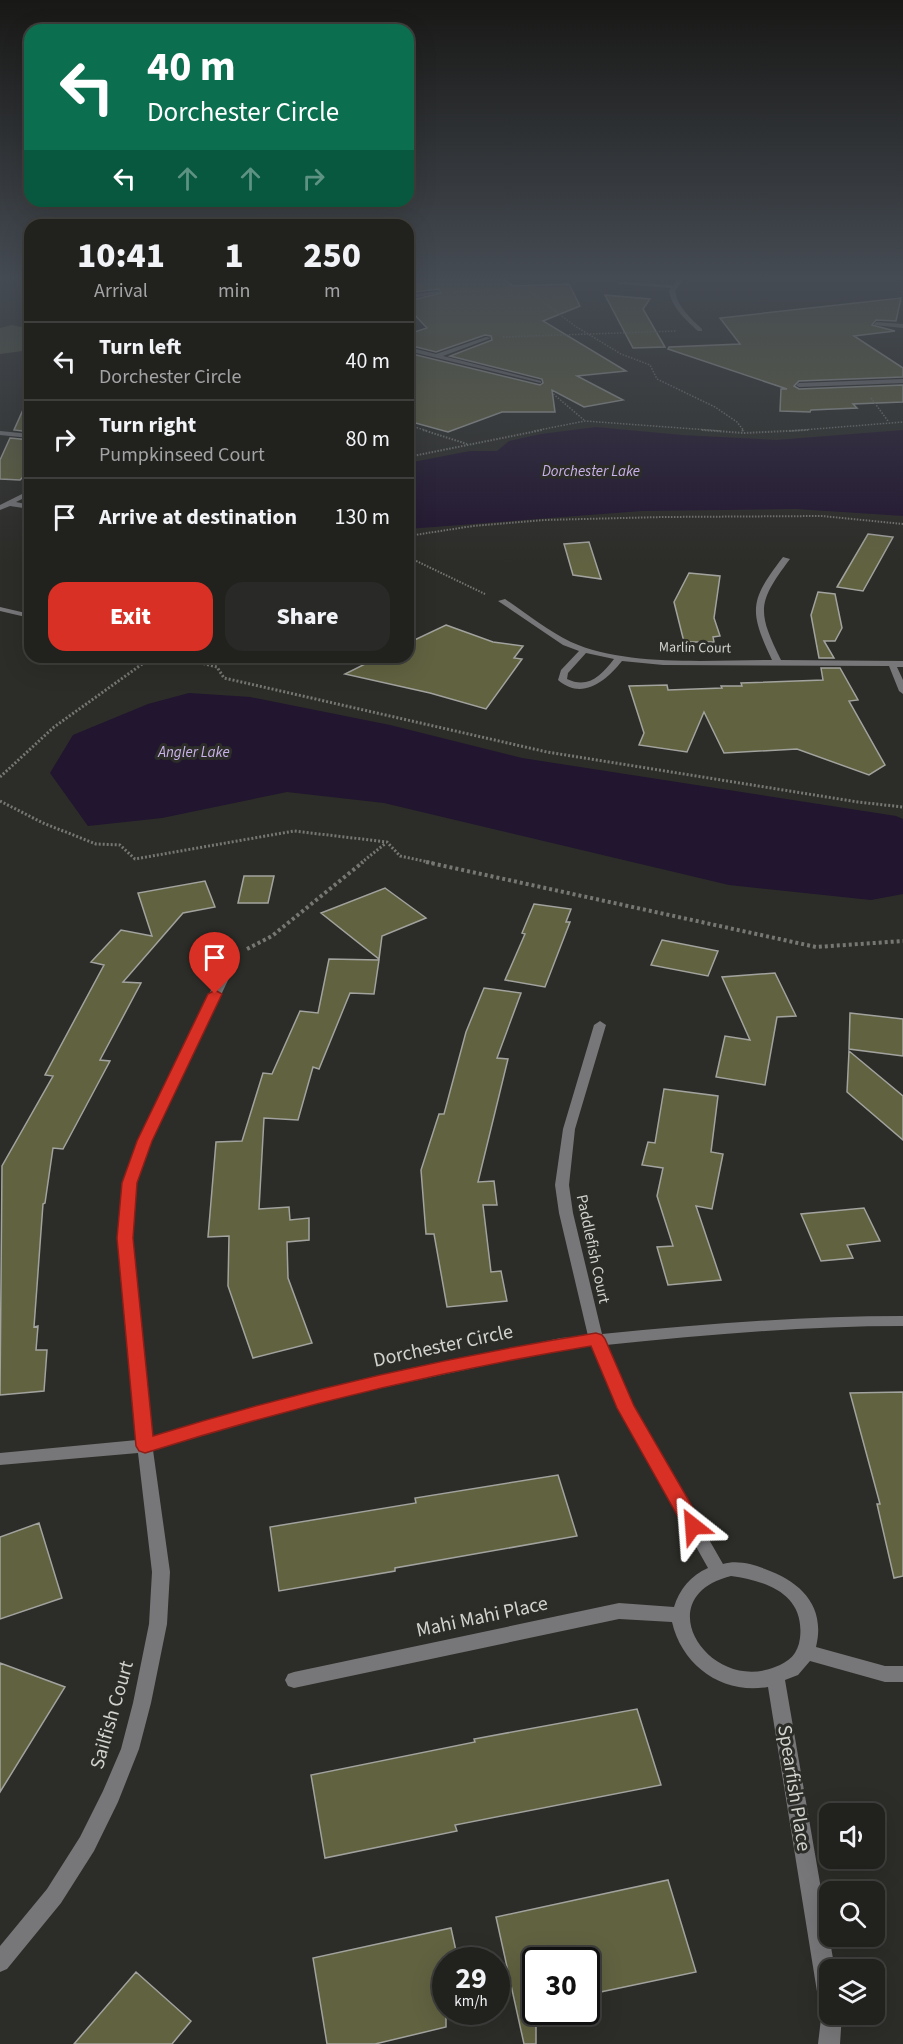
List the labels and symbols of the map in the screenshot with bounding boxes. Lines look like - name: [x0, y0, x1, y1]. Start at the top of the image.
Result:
- water label: Dorchester Lake: [542, 461, 640, 482]
- street label: Marlin Court: [659, 637, 732, 659]
- water label: Angler Lake: [157, 742, 230, 763]
- pin: [189, 932, 240, 994]
- street label: Paddlefish Court: [571, 1192, 615, 1306]
- street label: Dorchester Circle: [370, 1317, 516, 1374]
- position arrow: [661, 1494, 725, 1558]
- street label: Mahi Mahi Place: [414, 1589, 550, 1645]
- street label: Sailfish Court: [83, 1657, 141, 1773]
- street label: Spearfish Place: [770, 1723, 818, 1853]
- speed limit sign: 30: [522, 1947, 600, 2025]

